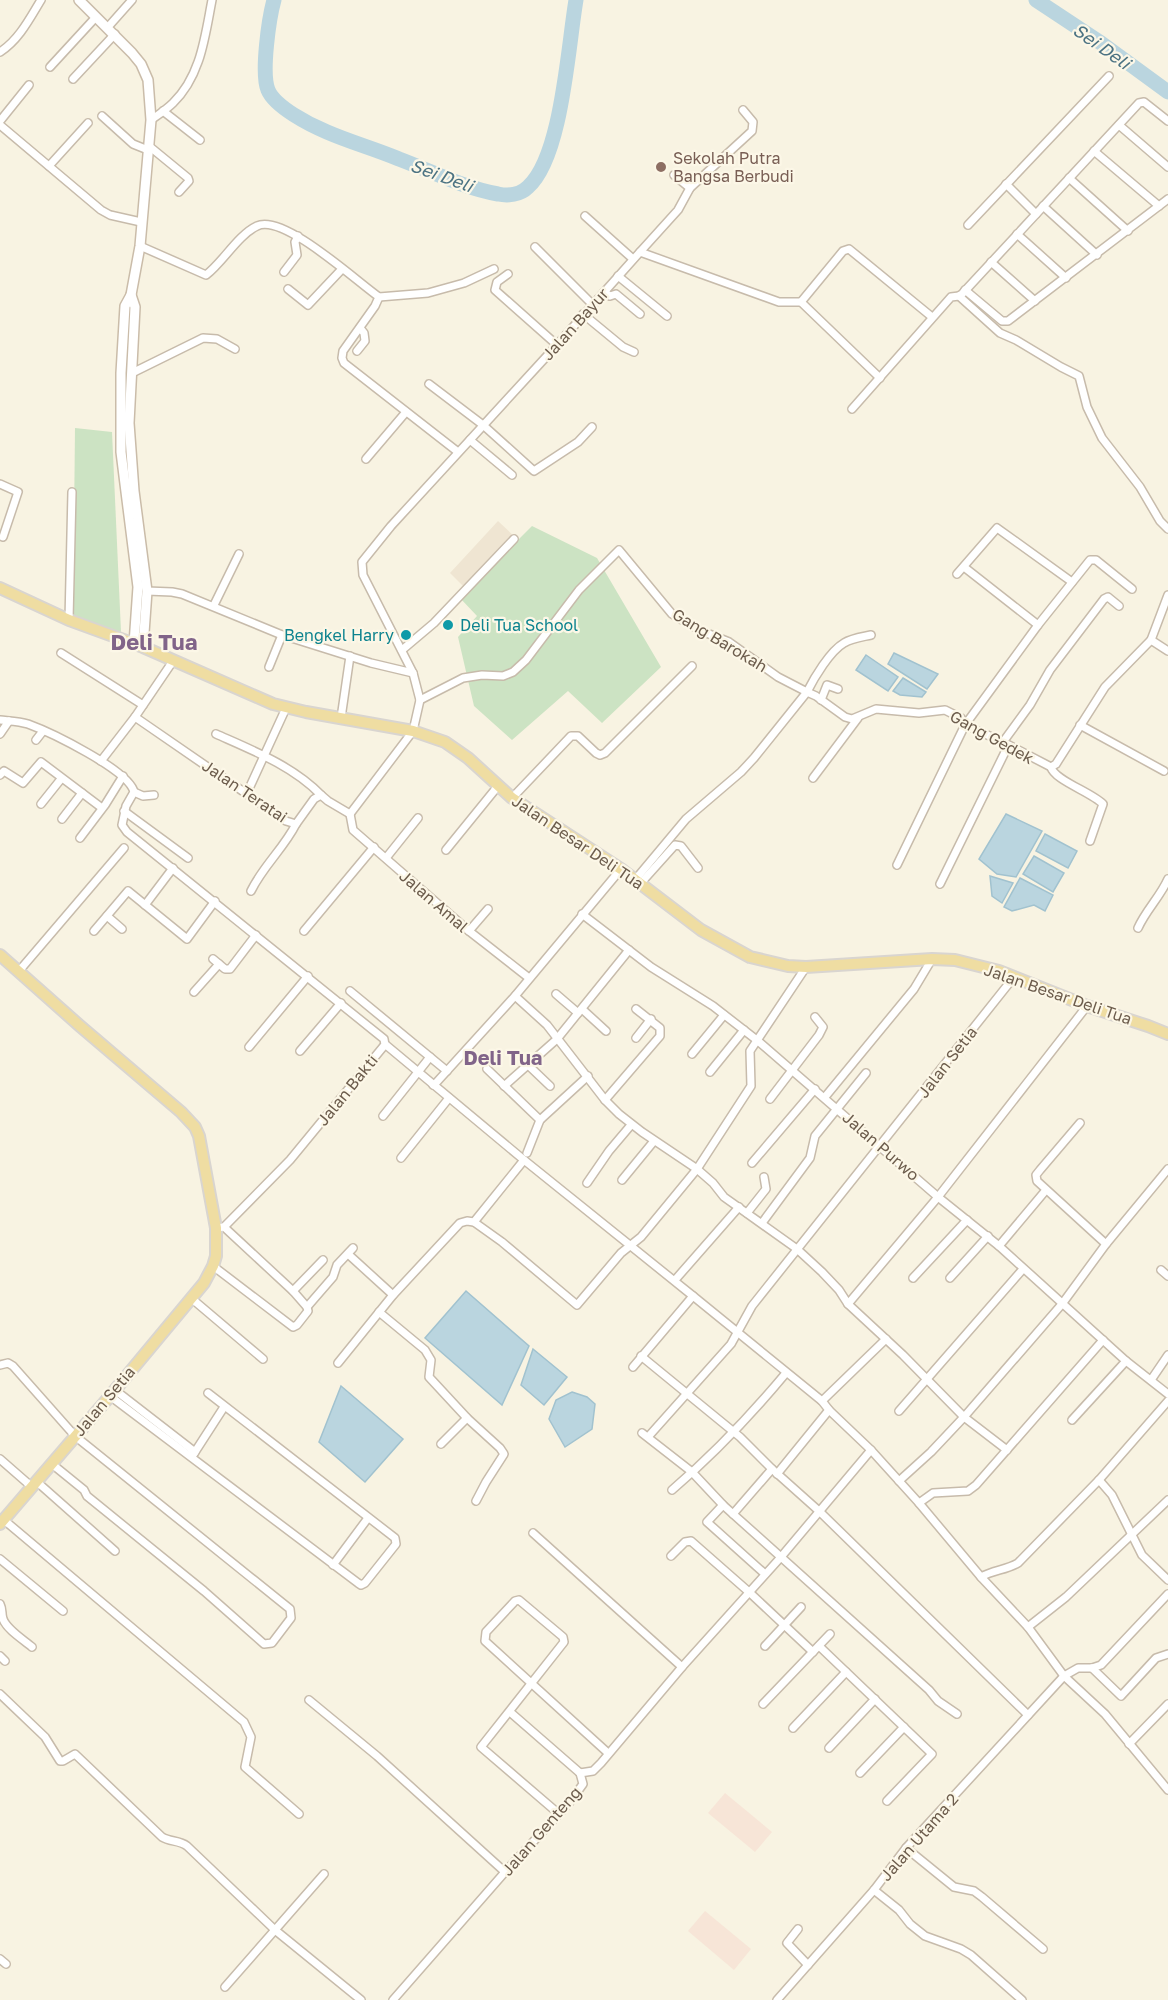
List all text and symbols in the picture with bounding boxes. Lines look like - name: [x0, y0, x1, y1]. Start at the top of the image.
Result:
- water label: Sei Deli: [1069, 18, 1137, 75]
- place label: Sekolah Putra Bangsa Berbudi: [673, 148, 794, 186]
- water label: Sei Deli: [408, 154, 478, 197]
- marker: Sekolah Putra Bangsa Berbudi: [654, 160, 668, 174]
- street label: Jalan Bayur: [537, 284, 613, 364]
- street label: Gang Barokah: [669, 604, 771, 676]
- place label: Deli Tua School: [460, 615, 578, 635]
- marker: Deli Tua School: [441, 618, 455, 632]
- place label: Bengkel Harry: [284, 625, 394, 645]
- district label: Deli Tua: [111, 628, 197, 655]
- marker: Bengkel Harry: [399, 628, 413, 642]
- street label: Gang Gedek: [947, 706, 1037, 768]
- street label: Jalan Teratai: [199, 755, 291, 827]
- street label: Jalan Besar Deli Tua: [508, 790, 648, 894]
- street label: Jalan Amal: [395, 866, 473, 936]
- street label: Jalan Besar Deli Tua: [982, 959, 1134, 1029]
- street label: Jalan Setia: [913, 1022, 981, 1102]
- district label: Deli Tua: [464, 1045, 542, 1069]
- street label: Jalan Bakti: [312, 1050, 382, 1130]
- street label: Jalan Purwo: [839, 1107, 923, 1185]
- street label: Jalan Setia: [69, 1362, 139, 1440]
- street label: Jalan Genteng: [497, 1782, 585, 1880]
- street label: Jalan Utama 2: [876, 1789, 962, 1885]

